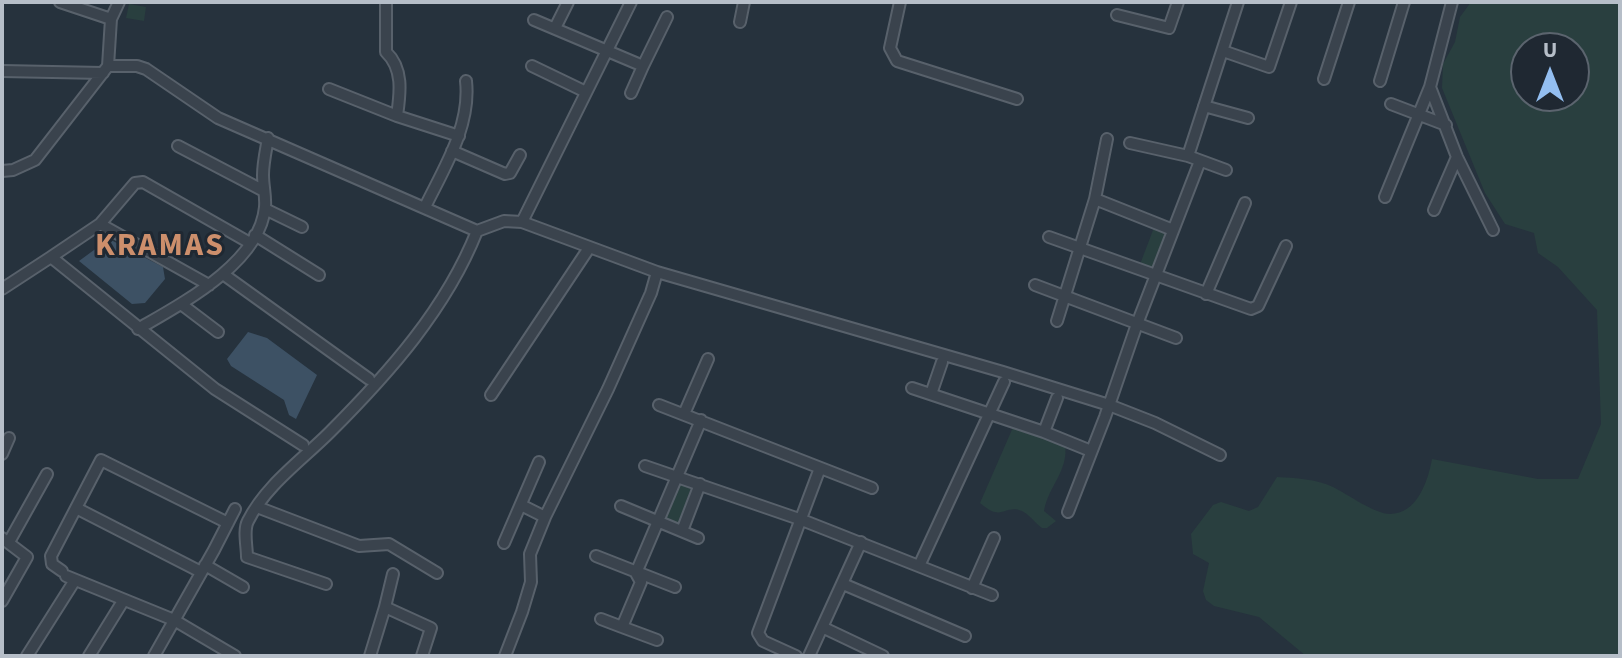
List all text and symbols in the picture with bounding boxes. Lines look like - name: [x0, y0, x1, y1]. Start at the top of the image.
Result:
- north arrow: [1510, 32, 1590, 112]
- text: U: [1543, 34, 1557, 66]
- district label: KRAMAS: [95, 229, 225, 267]

